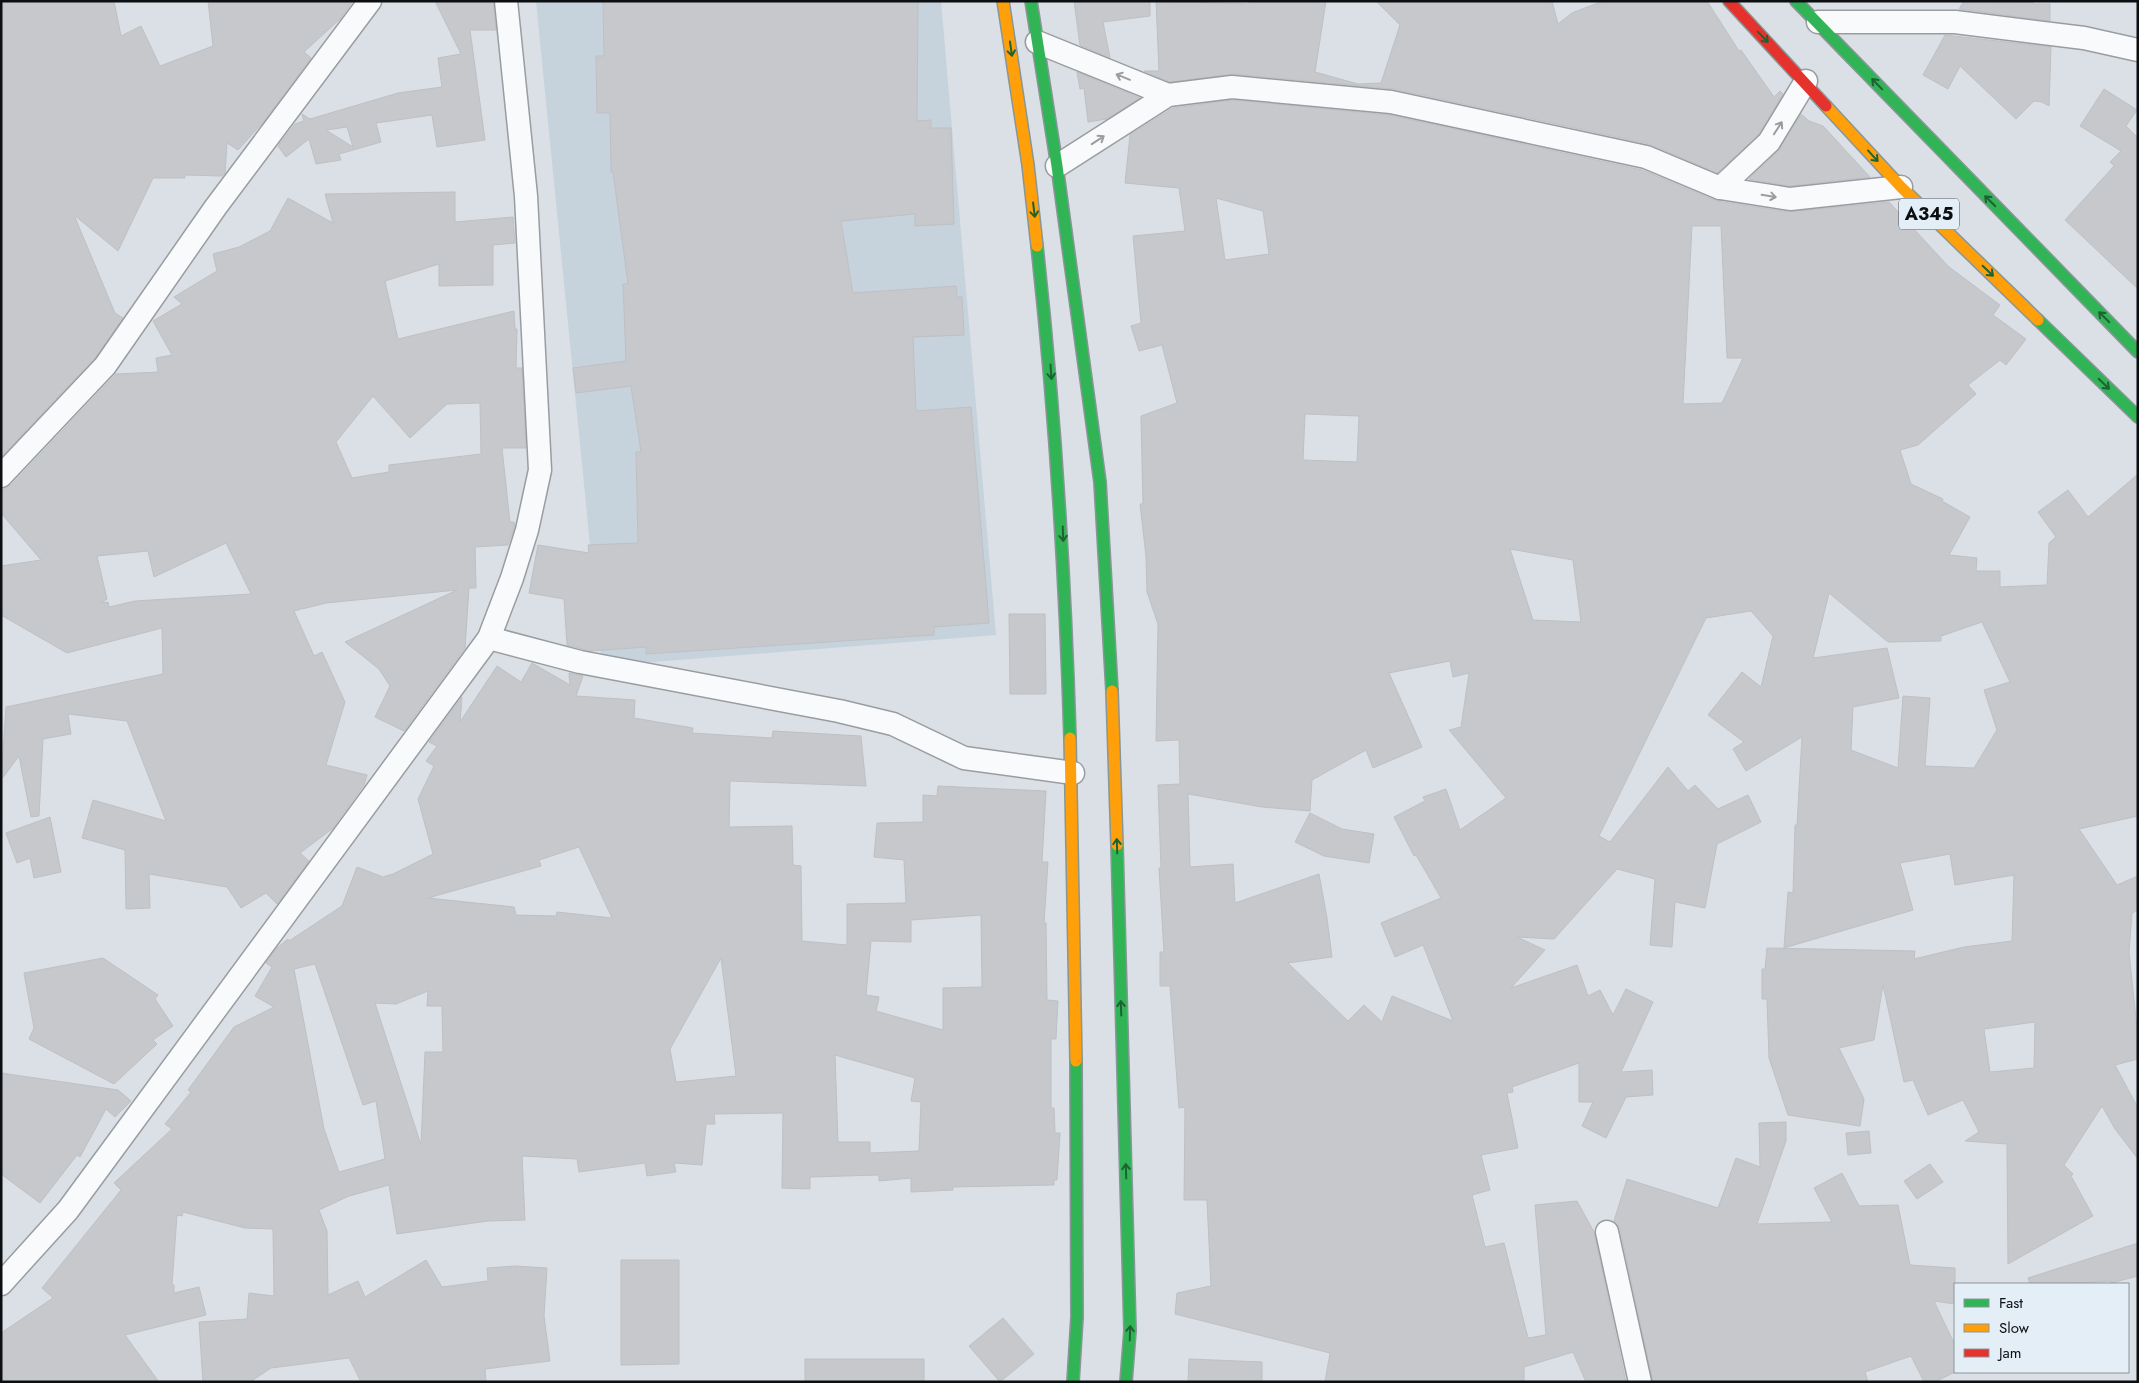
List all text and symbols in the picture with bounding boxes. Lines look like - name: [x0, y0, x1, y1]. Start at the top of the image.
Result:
- one-way arrow: [1757, 30, 1769, 43]
- one-way arrow: [1006, 41, 1016, 57]
- one-way arrow: [1116, 72, 1131, 81]
- one-way arrow: [1871, 78, 1883, 90]
- one-way arrow: [1773, 121, 1783, 135]
- one-way arrow: [1091, 135, 1105, 145]
- one-way arrow: [1867, 149, 1879, 162]
- one-way arrow: [1760, 191, 1776, 201]
- one-way arrow: [1983, 195, 1996, 207]
- road number: A345: [1899, 198, 1959, 230]
- one-way arrow: [1029, 202, 1039, 218]
- one-way arrow: [1982, 265, 1994, 277]
- one-way arrow: [2097, 311, 2110, 323]
- one-way arrow: [1047, 364, 1056, 380]
- one-way arrow: [2098, 378, 2111, 390]
- one-way arrow: [1058, 526, 1067, 542]
- one-way arrow: [1112, 838, 1122, 854]
- one-way arrow: [1117, 1001, 1126, 1017]
- one-way arrow: [1121, 1163, 1131, 1179]
- legend: [1954, 1283, 2129, 1373]
- text: Fast: [1999, 1292, 2023, 1314]
- text: Slow: [1999, 1317, 2030, 1339]
- one-way arrow: [1125, 1325, 1134, 1341]
- text: Jam: [1997, 1342, 2022, 1364]

